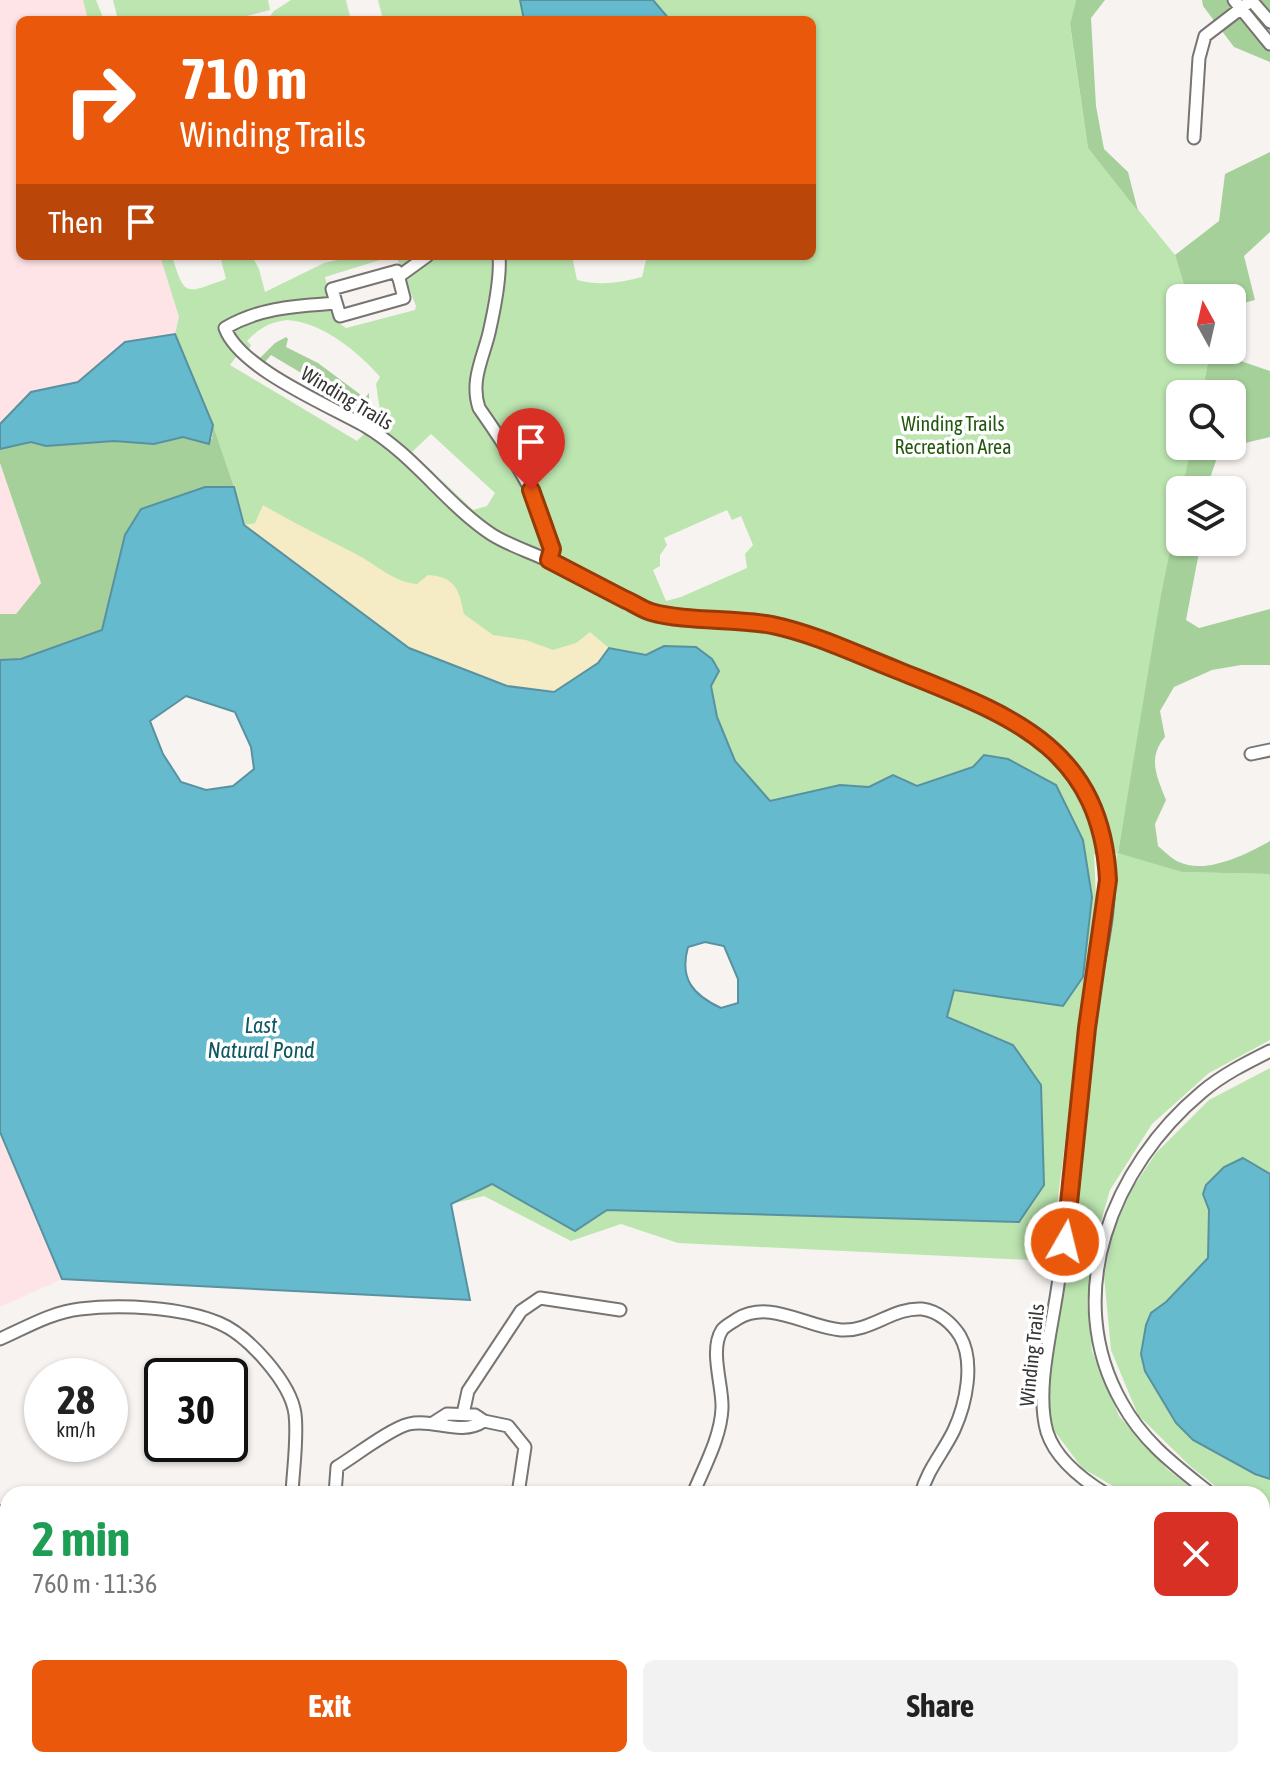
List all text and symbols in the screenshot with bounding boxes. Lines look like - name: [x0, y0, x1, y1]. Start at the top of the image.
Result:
- text: 710 m: [180, 47, 307, 111]
- icon: right: [48, 48, 152, 152]
- text: Winding Trails: [180, 113, 366, 155]
- icon: arrive: [119, 200, 163, 244]
- text: Then: [48, 205, 103, 239]
- north arrow: [1166, 284, 1246, 364]
- map controls: [1166, 284, 1246, 556]
- street label: Winding Trails: [297, 361, 397, 434]
- button: search: [1166, 380, 1246, 460]
- pin: [497, 408, 565, 490]
- park label: Winding Trails Recreation Area: [895, 412, 1011, 458]
- icon: arrive: [509, 420, 553, 464]
- button: layers: [1166, 476, 1246, 556]
- water label: Last Natural Pond: [207, 1012, 315, 1063]
- position arrow: [1023, 1200, 1107, 1284]
- street label: Winding Trails: [1015, 1302, 1048, 1407]
- speed limit sign: 30: [144, 1358, 248, 1462]
- text: 28: [57, 1377, 95, 1422]
- text: km/h: [56, 1418, 96, 1441]
- text: 2 min: [32, 1511, 130, 1566]
- button: close: [1154, 1512, 1238, 1596]
- text: 760 m · 11:36: [32, 1569, 157, 1599]
- button: Exit: [32, 1660, 627, 1752]
- button: Share: [643, 1660, 1238, 1752]

